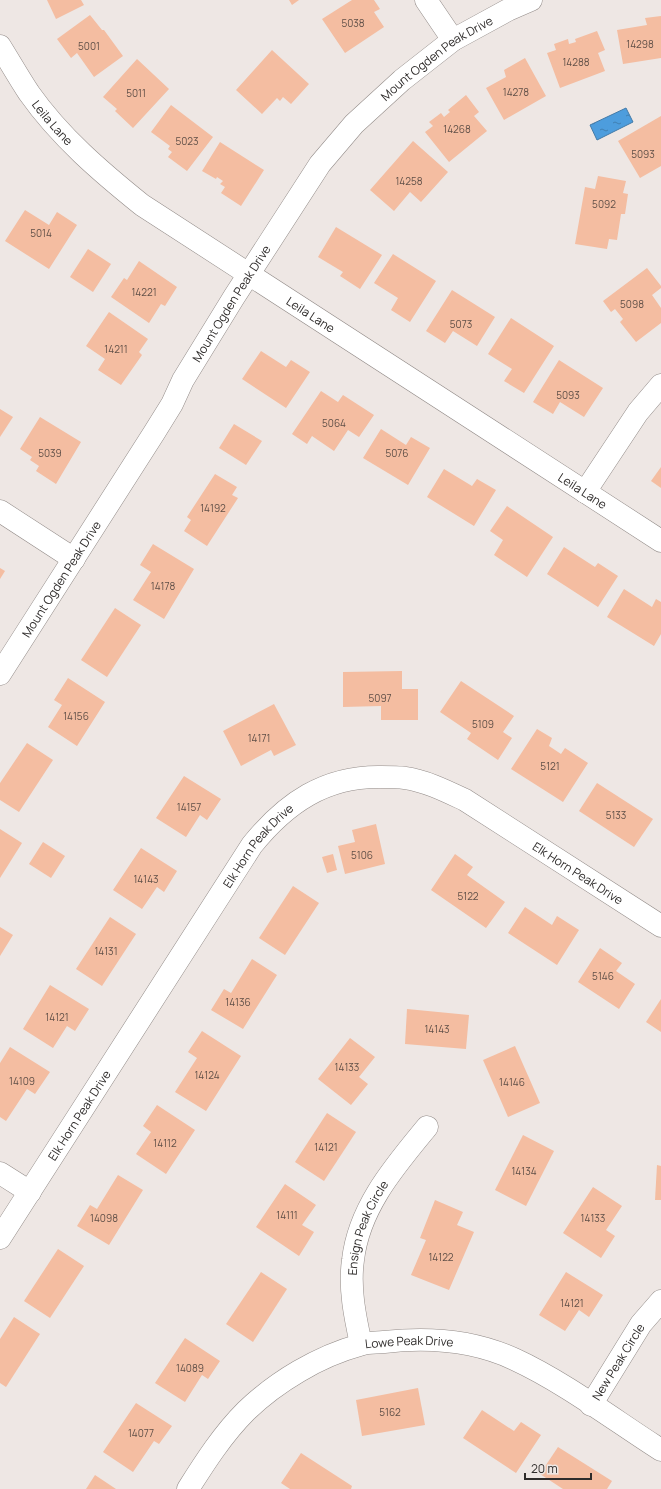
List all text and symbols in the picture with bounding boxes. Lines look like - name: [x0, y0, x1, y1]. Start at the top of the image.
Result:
- street label: Mount Ogden Peak Drive: [377, 12, 496, 104]
- house number: 5038: [341, 16, 365, 30]
- house number: 14298: [626, 37, 654, 51]
- house number: 5001: [78, 39, 100, 53]
- house number: 14288: [562, 55, 590, 69]
- house number: 14278: [503, 85, 529, 99]
- house number: 5011: [126, 86, 146, 100]
- street label: Leila Lane: [28, 96, 77, 149]
- house number: 14268: [443, 122, 471, 136]
- house number: 5023: [175, 134, 199, 148]
- house number: 5093: [631, 147, 655, 161]
- house number: 14258: [395, 174, 423, 188]
- house number: 5092: [592, 197, 616, 211]
- house number: 5014: [30, 226, 52, 240]
- street label: Mount Ogden Peak Drive: [188, 241, 274, 365]
- house number: 14221: [131, 285, 157, 299]
- street label: Leila Lane: [283, 292, 338, 336]
- house number: 5098: [620, 297, 644, 311]
- house number: 5073: [450, 317, 472, 331]
- house number: 14211: [104, 342, 128, 356]
- house number: 5093: [556, 388, 580, 402]
- house number: 5064: [322, 416, 346, 430]
- house number: 5039: [38, 446, 62, 460]
- house number: 5076: [385, 446, 409, 460]
- street label: Leila Lane: [555, 468, 610, 512]
- house number: 14192: [200, 501, 226, 515]
- street label: Mount Ogden Peak Drive: [17, 517, 104, 640]
- house number: 14178: [151, 579, 175, 593]
- house number: 5097: [369, 691, 391, 705]
- house number: 14156: [63, 709, 89, 723]
- house number: 5109: [472, 717, 494, 731]
- house number: 14171: [248, 731, 270, 745]
- house number: 5121: [540, 759, 560, 773]
- street label: Elk Horn Peak Drive: [218, 799, 296, 891]
- house number: 14157: [177, 800, 201, 814]
- house number: 5133: [606, 808, 626, 822]
- street label: Elk Horn Peak Drive: [530, 837, 627, 908]
- house number: 5106: [351, 848, 373, 862]
- house number: 14143: [133, 872, 159, 886]
- house number: 5122: [457, 889, 479, 903]
- house number: 14131: [94, 944, 118, 958]
- house number: 5146: [592, 969, 614, 983]
- house number: 14136: [225, 995, 251, 1009]
- house number: 14121: [45, 1010, 69, 1024]
- house number: 14143: [424, 1022, 450, 1036]
- house number: 14133: [335, 1060, 359, 1074]
- street label: Elk Horn Peak Drive: [43, 1067, 114, 1164]
- house number: 14124: [194, 1068, 220, 1082]
- house number: 14109: [9, 1074, 35, 1088]
- house number: 14146: [499, 1075, 525, 1089]
- house number: 14112: [153, 1136, 177, 1150]
- house number: 14121: [314, 1140, 338, 1154]
- house number: 14134: [511, 1164, 537, 1178]
- street label: Ensign Peak Circle: [343, 1177, 392, 1276]
- house number: 14111: [276, 1208, 298, 1222]
- house number: 14098: [90, 1211, 118, 1225]
- house number: 14133: [581, 1211, 605, 1225]
- house number: 14122: [428, 1250, 454, 1264]
- house number: 14121: [560, 1296, 584, 1310]
- street label: New Peak Circle: [588, 1320, 648, 1403]
- street label: Lowe Peak Drive: [364, 1331, 454, 1352]
- house number: 14089: [176, 1361, 204, 1375]
- house number: 5162: [379, 1405, 401, 1419]
- house number: 14077: [128, 1426, 154, 1440]
- scale bar: [525, 1455, 591, 1481]
- text: 20 m: [531, 1460, 558, 1477]

